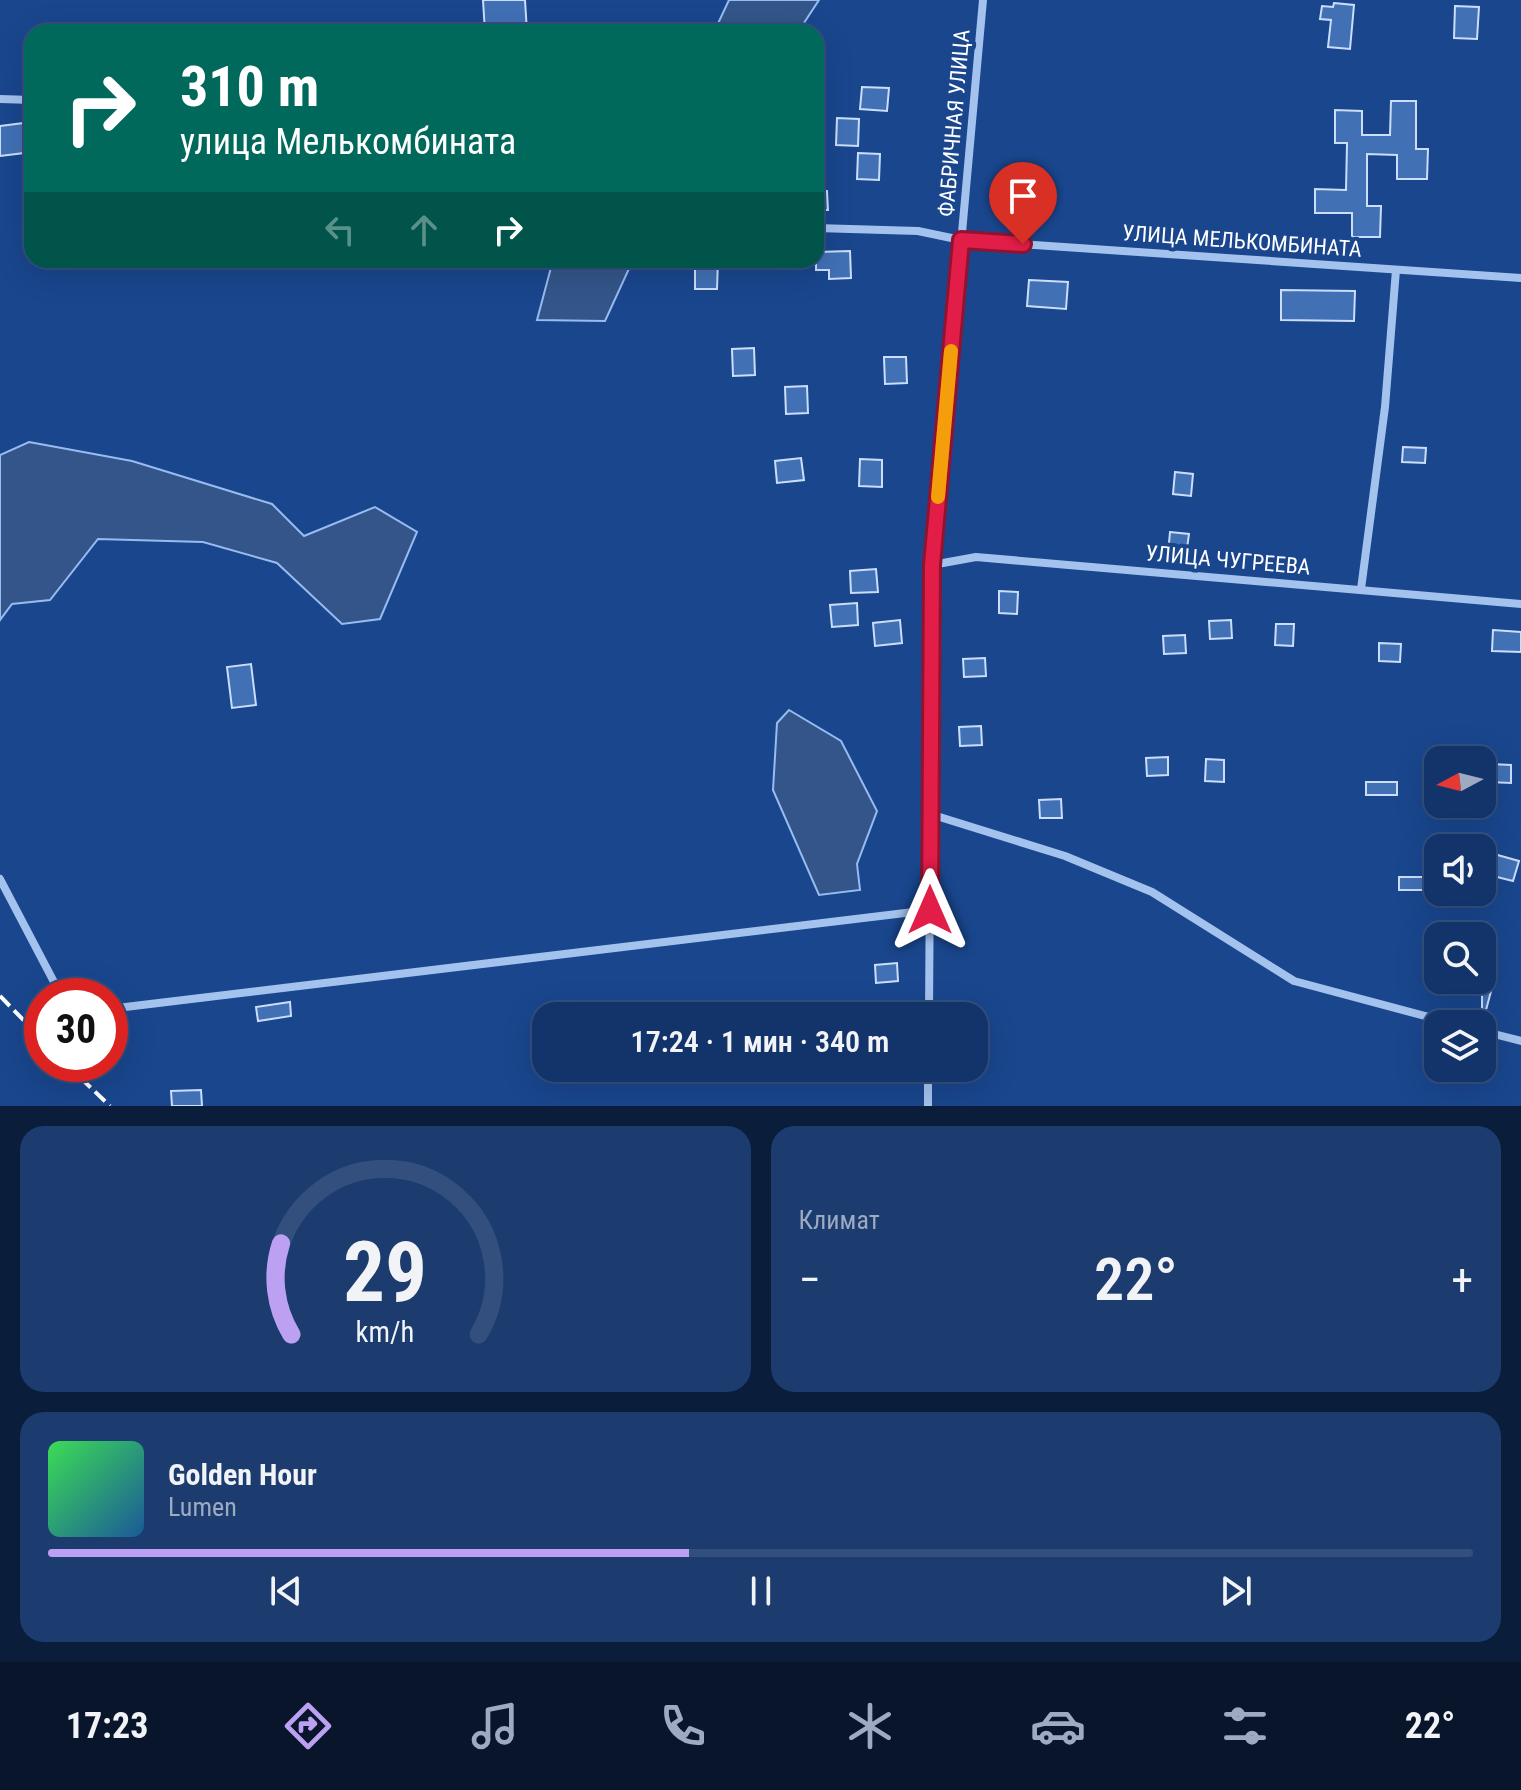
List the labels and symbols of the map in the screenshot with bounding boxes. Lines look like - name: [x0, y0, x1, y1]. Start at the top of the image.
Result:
- street label: ФАБРИЧНАЯ УЛИЦА: [933, 28, 975, 218]
- pin: [989, 162, 1057, 244]
- street label: УЛИЦА МЕЛЬКОМБИНАТА: [1121, 220, 1363, 262]
- street label: УЛИЦА ЧУГРЕЕВА: [1145, 540, 1312, 580]
- north arrow: [1424, 746, 1496, 818]
- position arrow: [888, 868, 972, 952]
- speed limit sign: 30: [24, 978, 128, 1082]

